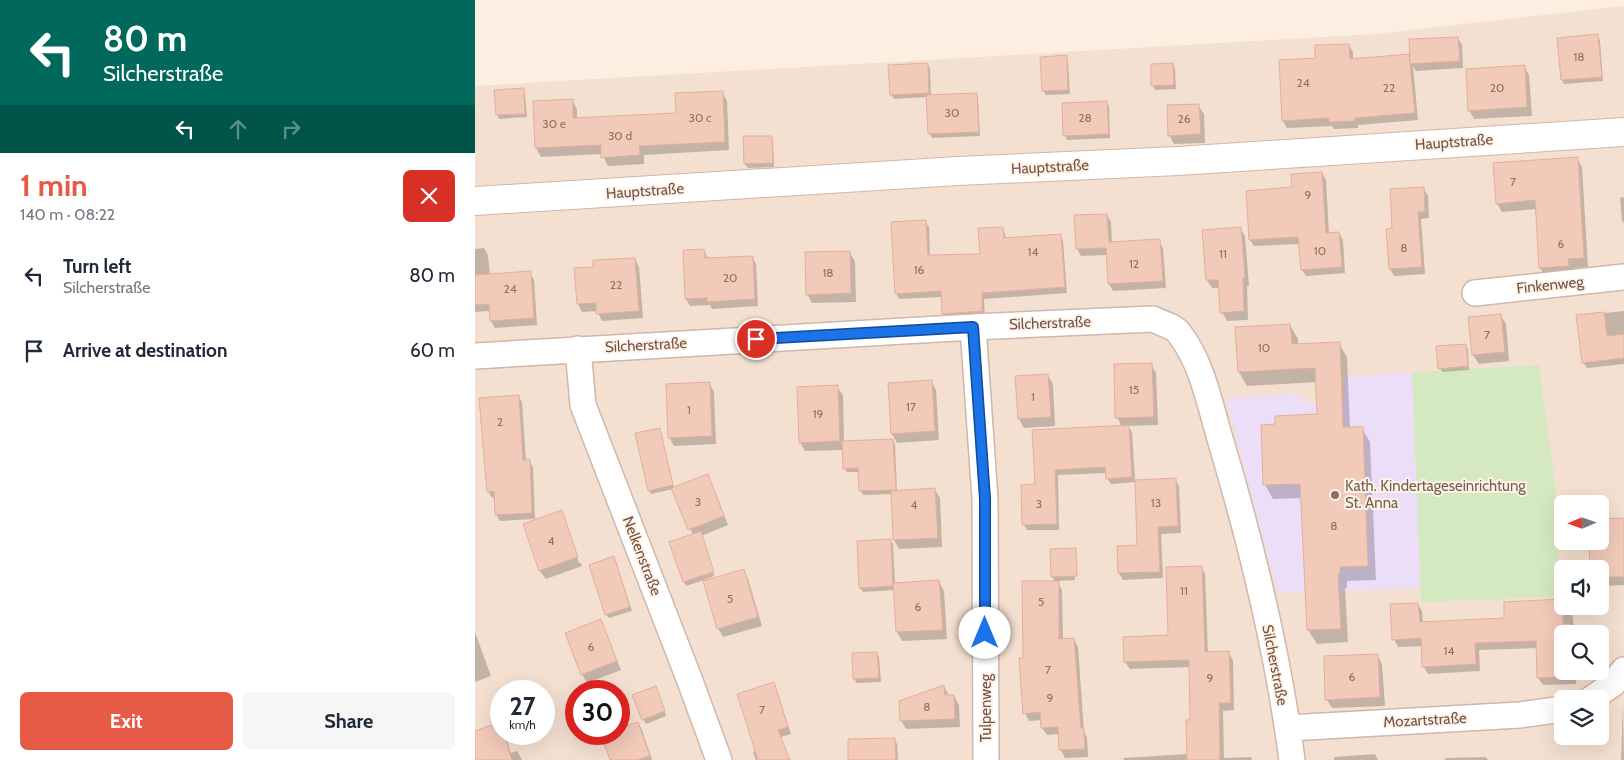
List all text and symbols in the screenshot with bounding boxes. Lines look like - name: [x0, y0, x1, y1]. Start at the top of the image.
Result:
- text: 80 m: [103, 17, 187, 60]
- icon: left: [20, 20, 85, 85]
- house number: 18: [1573, 49, 1585, 64]
- text: Silcherstraße: [103, 60, 223, 87]
- house number: 24: [1296, 75, 1310, 90]
- house number: 22: [1383, 80, 1395, 95]
- house number: 20: [1490, 80, 1504, 95]
- house number: 30: [945, 105, 959, 120]
- house number: 30 c: [688, 110, 712, 125]
- house number: 28: [1078, 110, 1092, 125]
- house number: 26: [1177, 111, 1191, 126]
- icon: left: [171, 115, 199, 143]
- icon: ahead: [224, 115, 252, 143]
- icon: right: [277, 115, 305, 143]
- house number: 30 e: [542, 116, 566, 131]
- house number: 30 d: [608, 128, 632, 143]
- street label: Hauptstraße: [1414, 130, 1494, 154]
- street label: Hauptstraße: [1010, 156, 1090, 178]
- text: 1 min: [20, 167, 88, 204]
- button: close: [403, 170, 455, 222]
- house number: 7: [1510, 174, 1516, 189]
- street label: Hauptstraße: [605, 179, 685, 203]
- house number: 9: [1305, 187, 1312, 202]
- text: 140 m · 08:22: [20, 205, 115, 224]
- house number: 6: [1558, 236, 1565, 251]
- house number: 8: [1400, 240, 1408, 255]
- house number: 10: [1314, 243, 1326, 258]
- house number: 14: [1028, 244, 1038, 259]
- house number: 11: [1219, 246, 1227, 261]
- text: Turn left: [63, 255, 131, 278]
- house number: 12: [1129, 256, 1139, 271]
- icon: left: [20, 262, 48, 290]
- house number: 16: [914, 262, 925, 277]
- text: 80 m: [409, 264, 455, 287]
- house number: 18: [822, 265, 834, 280]
- house number: 20: [723, 270, 737, 285]
- street label: Finkenweg: [1515, 272, 1585, 297]
- house number: 22: [610, 277, 622, 292]
- text: Silcherstraße: [63, 278, 151, 297]
- house number: 24: [503, 281, 517, 296]
- street label: Silcherstraße: [1009, 313, 1092, 333]
- pin: [735, 318, 777, 360]
- icon: arrive: [742, 325, 770, 353]
- house number: 7: [1484, 327, 1490, 342]
- street label: Silcherstraße: [605, 334, 688, 356]
- icon: arrive: [20, 337, 48, 365]
- text: Arrive at destination: [63, 339, 227, 362]
- text: 60 m: [410, 339, 455, 362]
- house number: 10: [1258, 340, 1270, 355]
- house number: 15: [1129, 382, 1139, 397]
- house number: 1: [1031, 389, 1035, 404]
- house number: 17: [906, 399, 916, 414]
- house number: 1: [687, 402, 691, 417]
- house number: 19: [813, 406, 824, 421]
- house number: 2: [497, 414, 503, 429]
- place label: Kath. Kindertageseinrichtung St. Anna: [1345, 477, 1526, 512]
- marker: Kath. Kindertageseinrichtung St. Anna: [1329, 489, 1341, 501]
- house number: 3: [695, 494, 701, 509]
- house number: 13: [1151, 495, 1161, 510]
- north arrow: [1554, 495, 1609, 550]
- map controls: [1554, 495, 1609, 745]
- house number: 3: [1036, 496, 1042, 511]
- house number: 4: [911, 497, 918, 512]
- street label: Nelkenstraße: [619, 514, 665, 598]
- house number: 8: [1330, 518, 1338, 533]
- house number: 4: [548, 533, 555, 548]
- button: sound: [1554, 560, 1609, 615]
- house number: 11: [1180, 583, 1188, 598]
- house number: 5: [727, 591, 733, 606]
- house number: 5: [1038, 594, 1044, 609]
- house number: 6: [915, 599, 922, 614]
- position arrow: [958, 606, 1010, 658]
- street label: Silcherstraße: [1258, 623, 1292, 707]
- button: search: [1554, 625, 1609, 680]
- house number: 6: [588, 639, 595, 654]
- house number: 14: [1444, 643, 1454, 658]
- house number: 7: [1045, 662, 1051, 677]
- house number: 6: [1349, 669, 1356, 684]
- house number: 9: [1207, 670, 1214, 685]
- street label: Tulpenweg: [977, 673, 995, 742]
- speed limit sign: 30: [565, 680, 630, 745]
- house number: 9: [1047, 690, 1054, 705]
- button: layers: [1554, 690, 1609, 745]
- text: 27: [510, 691, 535, 721]
- button: Exit: [20, 692, 233, 750]
- button: Share: [243, 692, 455, 750]
- house number: 8: [923, 699, 931, 714]
- house number: 7: [759, 702, 765, 717]
- street label: Mozartstraße: [1383, 709, 1467, 731]
- text: km/h: [509, 717, 536, 732]

